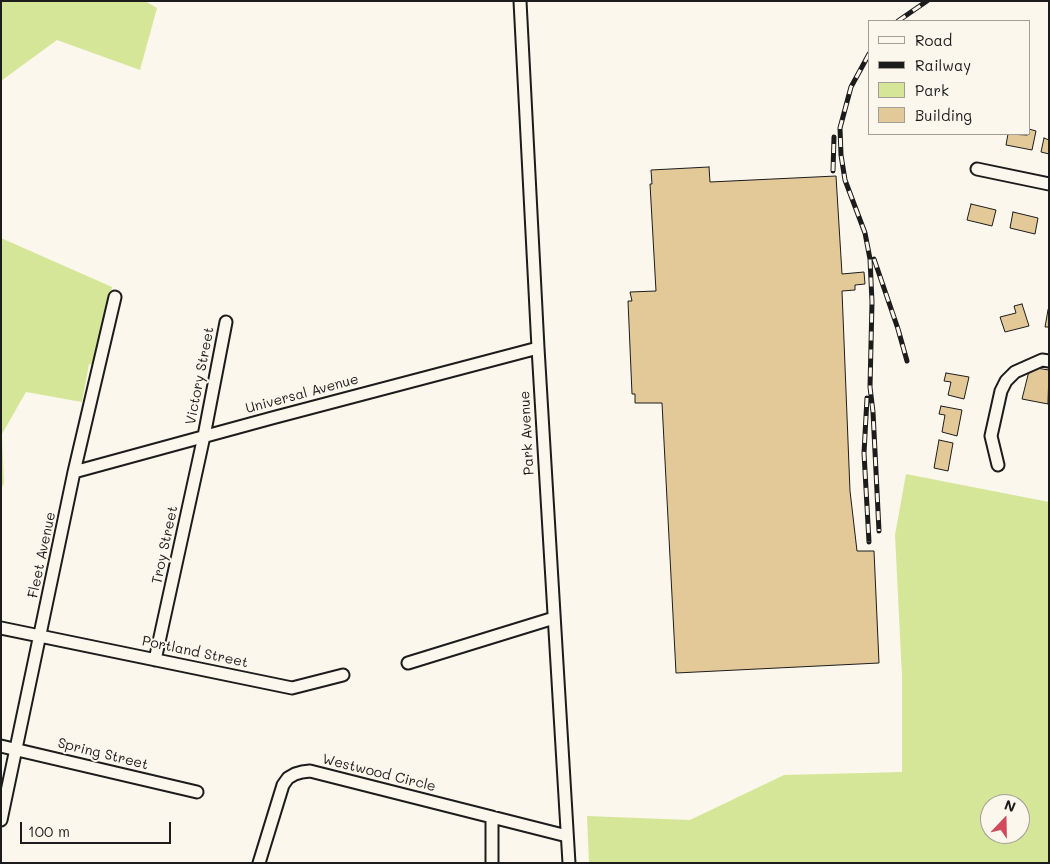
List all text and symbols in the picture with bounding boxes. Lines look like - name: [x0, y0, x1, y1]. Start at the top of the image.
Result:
- legend: [868, 20, 1030, 135]
- text: Road: [915, 30, 952, 50]
- text: Railway: [915, 55, 971, 75]
- text: Park: [915, 80, 949, 100]
- text: Building: [915, 105, 972, 125]
- street label: Victory Street: [182, 326, 218, 426]
- street label: Universal Avenue: [244, 371, 360, 417]
- street label: Park Avenue: [516, 390, 538, 476]
- street label: Troy Street: [149, 504, 181, 586]
- street label: Fleet Avenue: [25, 510, 59, 600]
- street label: Portland Street: [140, 633, 250, 671]
- street label: Spring Street: [56, 735, 150, 773]
- street label: Westwood Circle: [320, 751, 438, 795]
- north arrow: [980, 794, 1030, 844]
- text: N: [1002, 795, 1019, 816]
- scale bar: [22, 812, 174, 844]
- text: 100 m: [28, 821, 70, 841]

